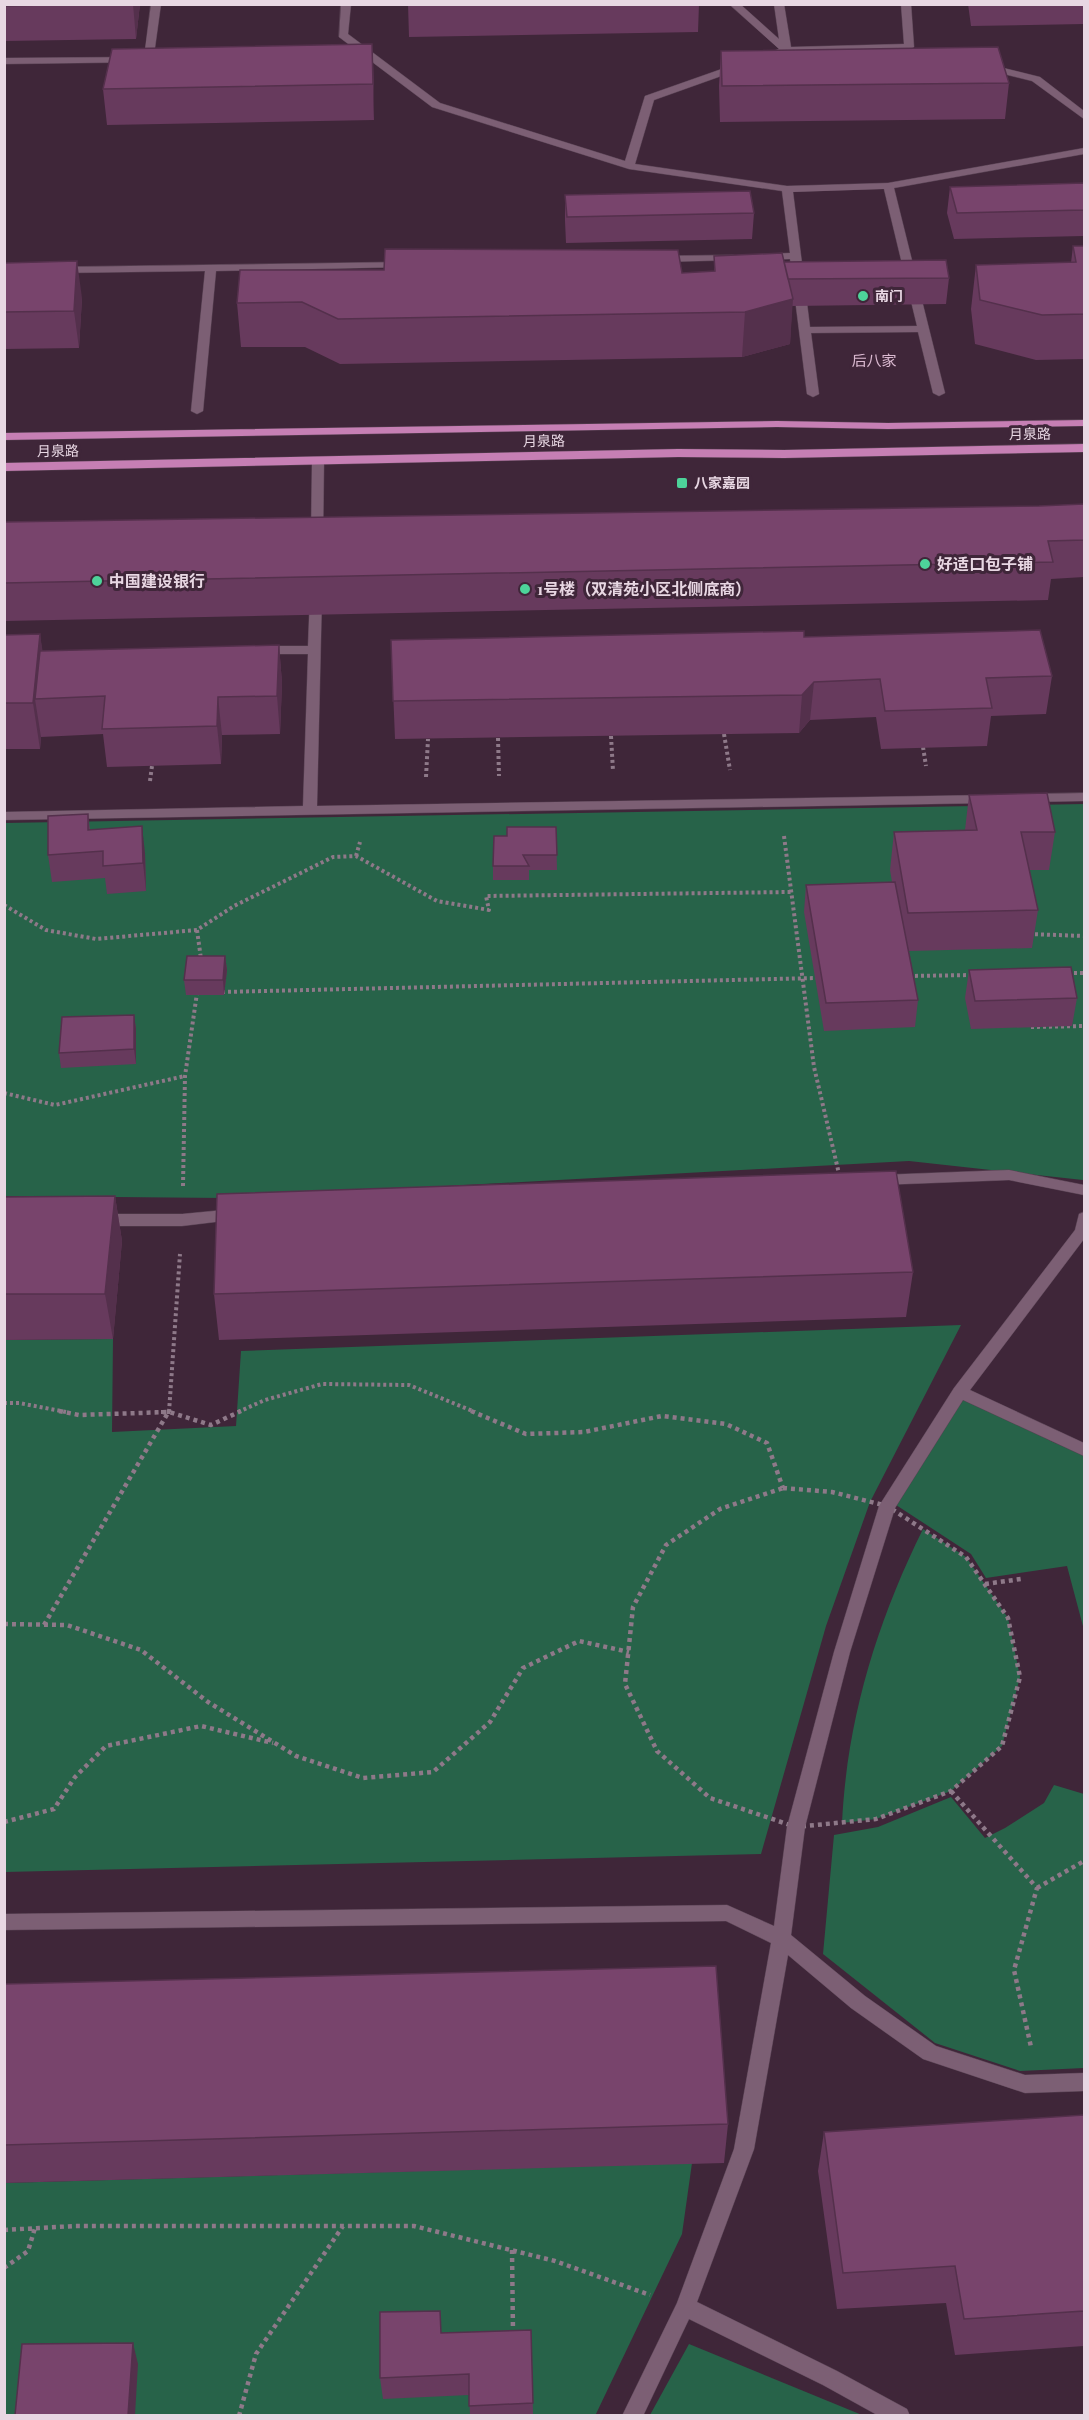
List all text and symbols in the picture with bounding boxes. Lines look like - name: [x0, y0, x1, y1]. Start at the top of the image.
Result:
- place label: 南门: [875, 286, 903, 305]
- marker: 南门: [856, 289, 870, 303]
- district label: 后八家: [851, 350, 897, 370]
- street label: 月泉路: [1009, 424, 1051, 443]
- street label: 月泉路: [523, 431, 565, 450]
- street label: 月泉路: [37, 441, 79, 460]
- place label: 八家嘉园: [694, 473, 750, 492]
- marker: 八家嘉园: [675, 476, 689, 490]
- place label: 好适口包子铺: [937, 553, 1033, 574]
- marker: 好适口包子铺: [918, 557, 932, 571]
- place label: 中国建设银行: [109, 570, 205, 591]
- marker: 中国建设银行: [90, 574, 104, 588]
- place label: 1号楼（双清苑小区北侧底商）: [537, 578, 751, 599]
- marker: 1号楼（双清苑小区北侧底商）: [518, 582, 532, 596]

